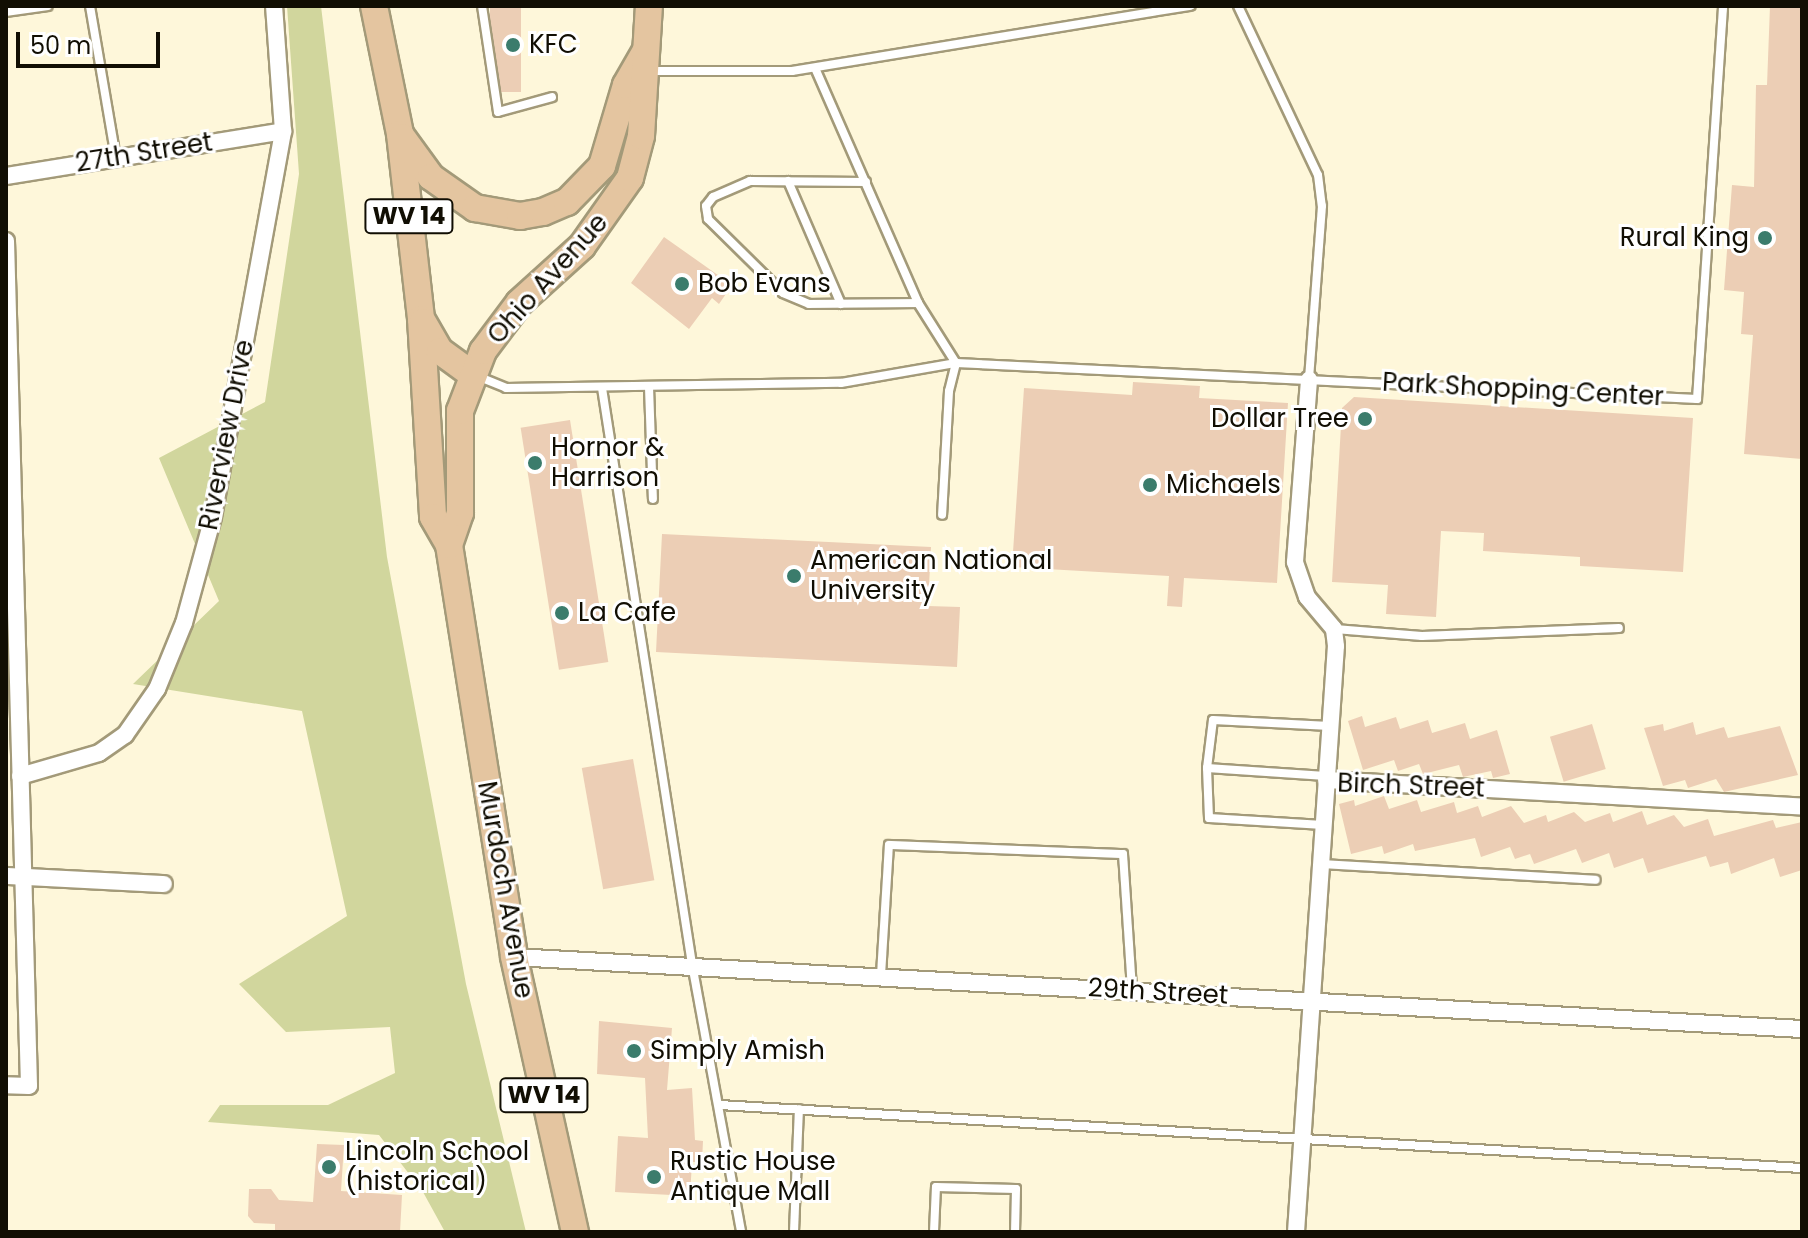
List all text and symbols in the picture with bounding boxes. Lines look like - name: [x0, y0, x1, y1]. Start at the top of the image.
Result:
- scale bar: [20, 16, 164, 66]
- text: 50 m: [30, 29, 91, 62]
- place label: KFC: [529, 29, 578, 61]
- marker: KFC: [504, 36, 522, 54]
- street label: 27th Street: [73, 127, 215, 179]
- road number: WV 14: [363, 196, 455, 236]
- street label: Ohio Avenue: [481, 207, 615, 351]
- place label: Rural King: [1620, 222, 1749, 254]
- marker: Rural King: [1756, 229, 1774, 247]
- place label: Bob Evans: [698, 268, 831, 300]
- marker: Bob Evans: [673, 275, 691, 293]
- street label: Riverview Drive: [193, 337, 261, 533]
- street label: Park Shopping Center: [1381, 367, 1665, 413]
- place label: Dollar Tree: [1211, 403, 1349, 435]
- marker: Dollar Tree: [1356, 410, 1374, 428]
- place label: Hornor & Harrison: [551, 432, 664, 494]
- marker: Hornor & Harrison: [526, 454, 544, 472]
- place label: Michaels: [1166, 469, 1281, 501]
- marker: Michaels: [1141, 476, 1159, 494]
- place label: American National University: [810, 545, 1052, 606]
- marker: American National University: [785, 567, 803, 585]
- place label: La Cafe: [578, 597, 676, 629]
- marker: La Cafe: [553, 604, 571, 622]
- street label: Birch Street: [1337, 768, 1485, 804]
- street label: Murdoch Avenue: [471, 779, 539, 1001]
- street label: 29th Street: [1087, 973, 1229, 1011]
- place label: Simply Amish: [650, 1035, 825, 1067]
- marker: Simply Amish: [625, 1042, 643, 1060]
- road number: WV 14: [498, 1075, 590, 1115]
- place label: Lincoln School (historical): [345, 1136, 529, 1198]
- place label: Rustic House Antique Mall: [670, 1146, 836, 1208]
- marker: Lincoln School (historical): [320, 1158, 338, 1176]
- marker: Rustic House Antique Mall: [645, 1168, 663, 1186]

